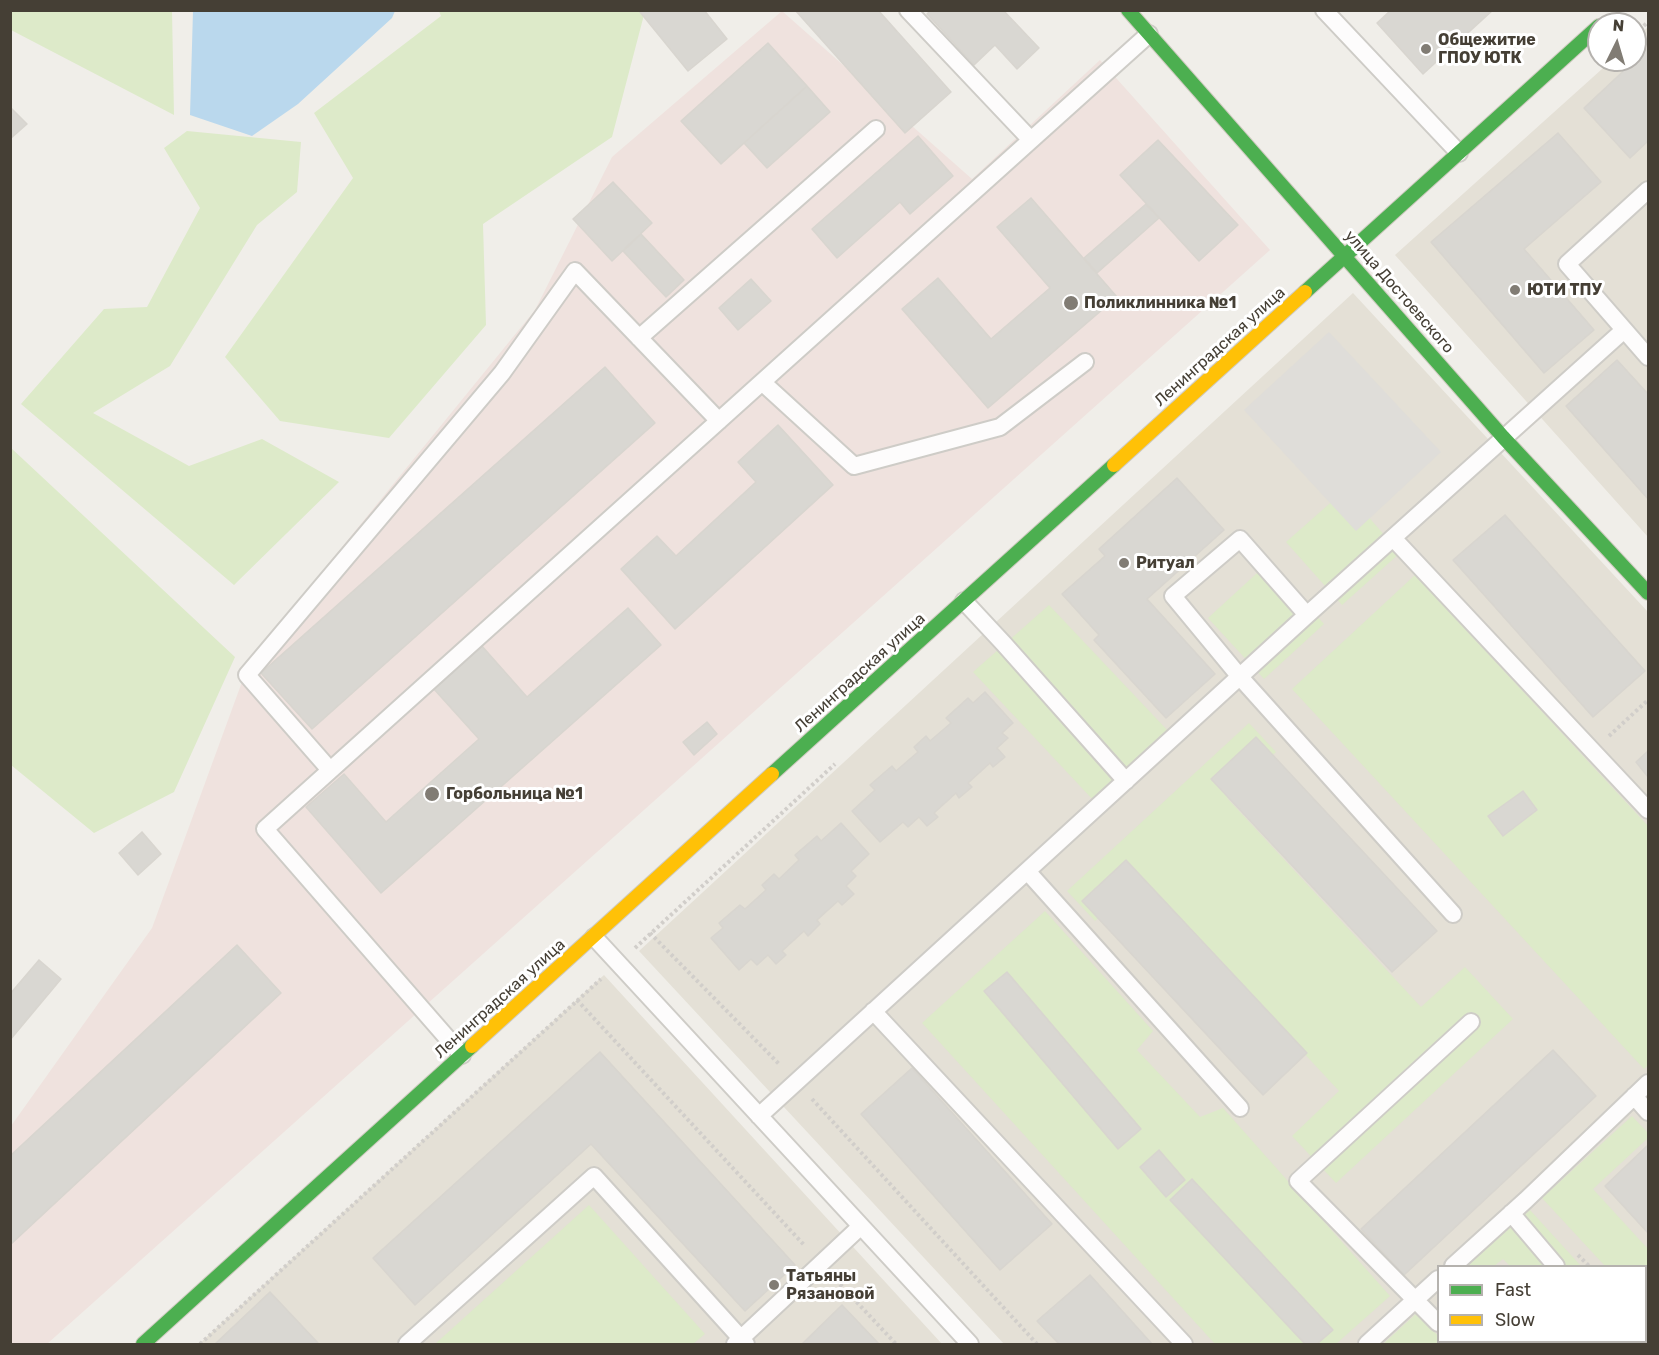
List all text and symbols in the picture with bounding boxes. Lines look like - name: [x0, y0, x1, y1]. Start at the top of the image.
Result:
- north arrow: [1587, 12, 1647, 72]
- text: N: [1612, 16, 1625, 36]
- place label: Общежитие ГПОУ ЮТК: [1438, 30, 1536, 68]
- marker: Общежитие ГПОУ ЮТК: [1419, 42, 1433, 56]
- street label: улица Достоевского: [1340, 227, 1458, 357]
- place label: ЮТИ ТПУ: [1527, 280, 1602, 300]
- street label: Ленинградская улица: [1151, 283, 1289, 411]
- marker: ЮТИ ТПУ: [1508, 283, 1522, 297]
- place label: Поликлинника №1: [1084, 293, 1236, 313]
- marker: Поликлинника №1: [1062, 294, 1080, 312]
- place label: Ритуал: [1136, 553, 1195, 573]
- marker: Ритуал: [1117, 556, 1131, 570]
- street label: Ленинградская улица: [791, 609, 929, 737]
- place label: Горбольница №1: [446, 784, 583, 804]
- marker: Горбольница №1: [423, 785, 441, 803]
- street label: Ленинградская улица: [431, 935, 569, 1063]
- legend: [1437, 1265, 1647, 1343]
- place label: Татьяны Рязановой: [786, 1266, 875, 1304]
- marker: Татьяны Рязановой: [767, 1278, 781, 1292]
- text: Fast: [1495, 1279, 1531, 1301]
- text: Slow: [1495, 1309, 1535, 1331]

